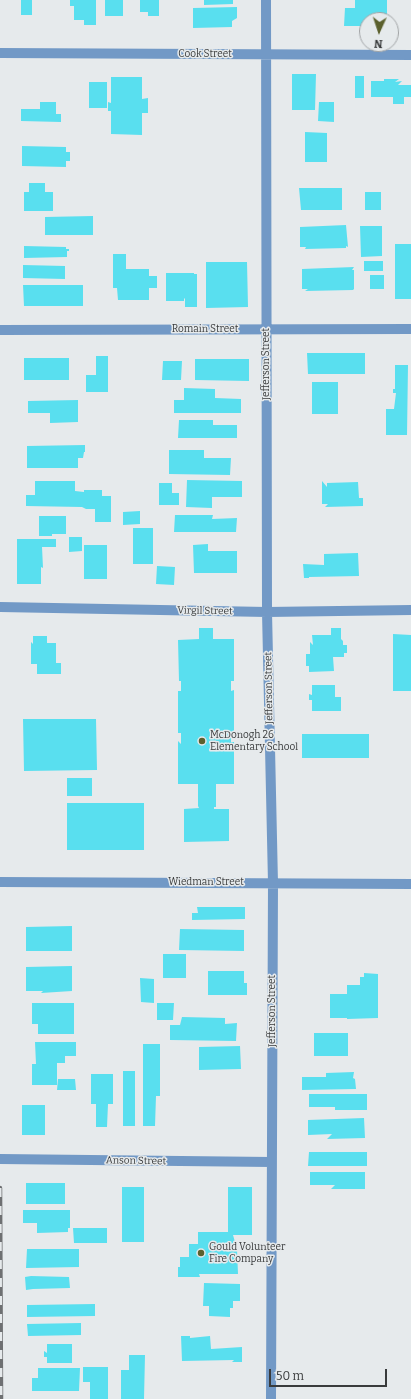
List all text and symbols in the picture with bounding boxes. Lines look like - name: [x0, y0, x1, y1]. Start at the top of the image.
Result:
- north arrow: [359, 12, 399, 52]
- text: N: [374, 37, 383, 50]
- street label: Cook Street: [178, 48, 232, 60]
- street label: Romain Street: [172, 323, 238, 335]
- street label: Jefferson Street: [260, 328, 272, 400]
- street label: Virgil Street: [177, 605, 233, 617]
- street label: Jefferson Street: [262, 652, 276, 724]
- place label: McDonogh 26 Elementary School: [210, 729, 298, 752]
- marker: McDonogh 26 Elementary School: [197, 736, 207, 746]
- street label: Wiedman Street: [168, 876, 244, 888]
- street label: Jefferson Street: [266, 975, 278, 1047]
- street label: Anson Street: [106, 1154, 166, 1168]
- place label: Gould Volunteer Fire Company: [209, 1241, 285, 1264]
- marker: Gould Volunteer Fire Company: [196, 1248, 206, 1258]
- scale bar: [271, 1361, 389, 1387]
- text: 50 m: [276, 1369, 304, 1383]

